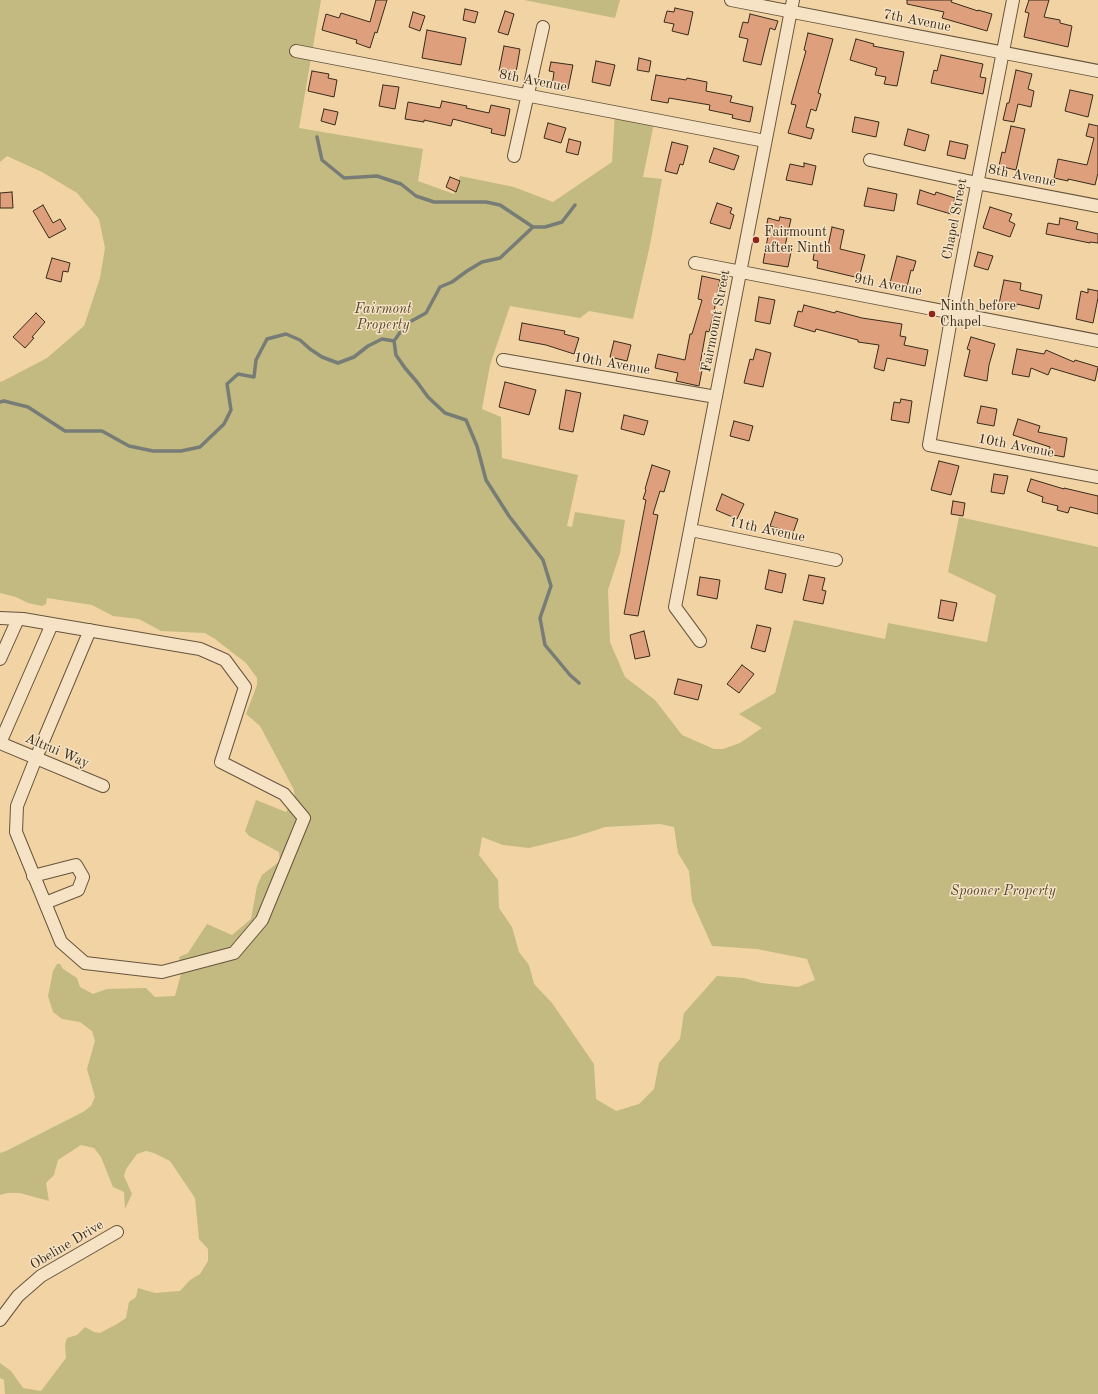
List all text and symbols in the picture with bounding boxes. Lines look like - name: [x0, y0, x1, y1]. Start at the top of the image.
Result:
- street label: 7th Avenue: [882, 6, 952, 36]
- street label: 8th Avenue: [498, 66, 568, 96]
- street label: 8th Avenue: [987, 161, 1057, 191]
- street label: Chapel Street: [939, 177, 971, 261]
- place label: Fairmount after Ninth: [764, 224, 831, 256]
- marker: Fairmount after Ninth: [751, 235, 761, 245]
- street label: Fairmount Street: [698, 268, 734, 374]
- street label: 9th Avenue: [853, 270, 923, 300]
- place label: Ninth before Chapel: [940, 298, 1016, 330]
- park label: Fairmont Property: [354, 301, 412, 334]
- marker: Ninth before Chapel: [927, 309, 937, 319]
- street label: 10th Avenue: [573, 349, 651, 379]
- street label: 10th Avenue: [977, 430, 1055, 462]
- street label: 11th Avenue: [728, 514, 806, 546]
- street label: Altrui Way: [22, 730, 92, 772]
- park label: Spooner Property: [950, 883, 1056, 899]
- street label: Obeline Drive: [27, 1217, 107, 1273]

